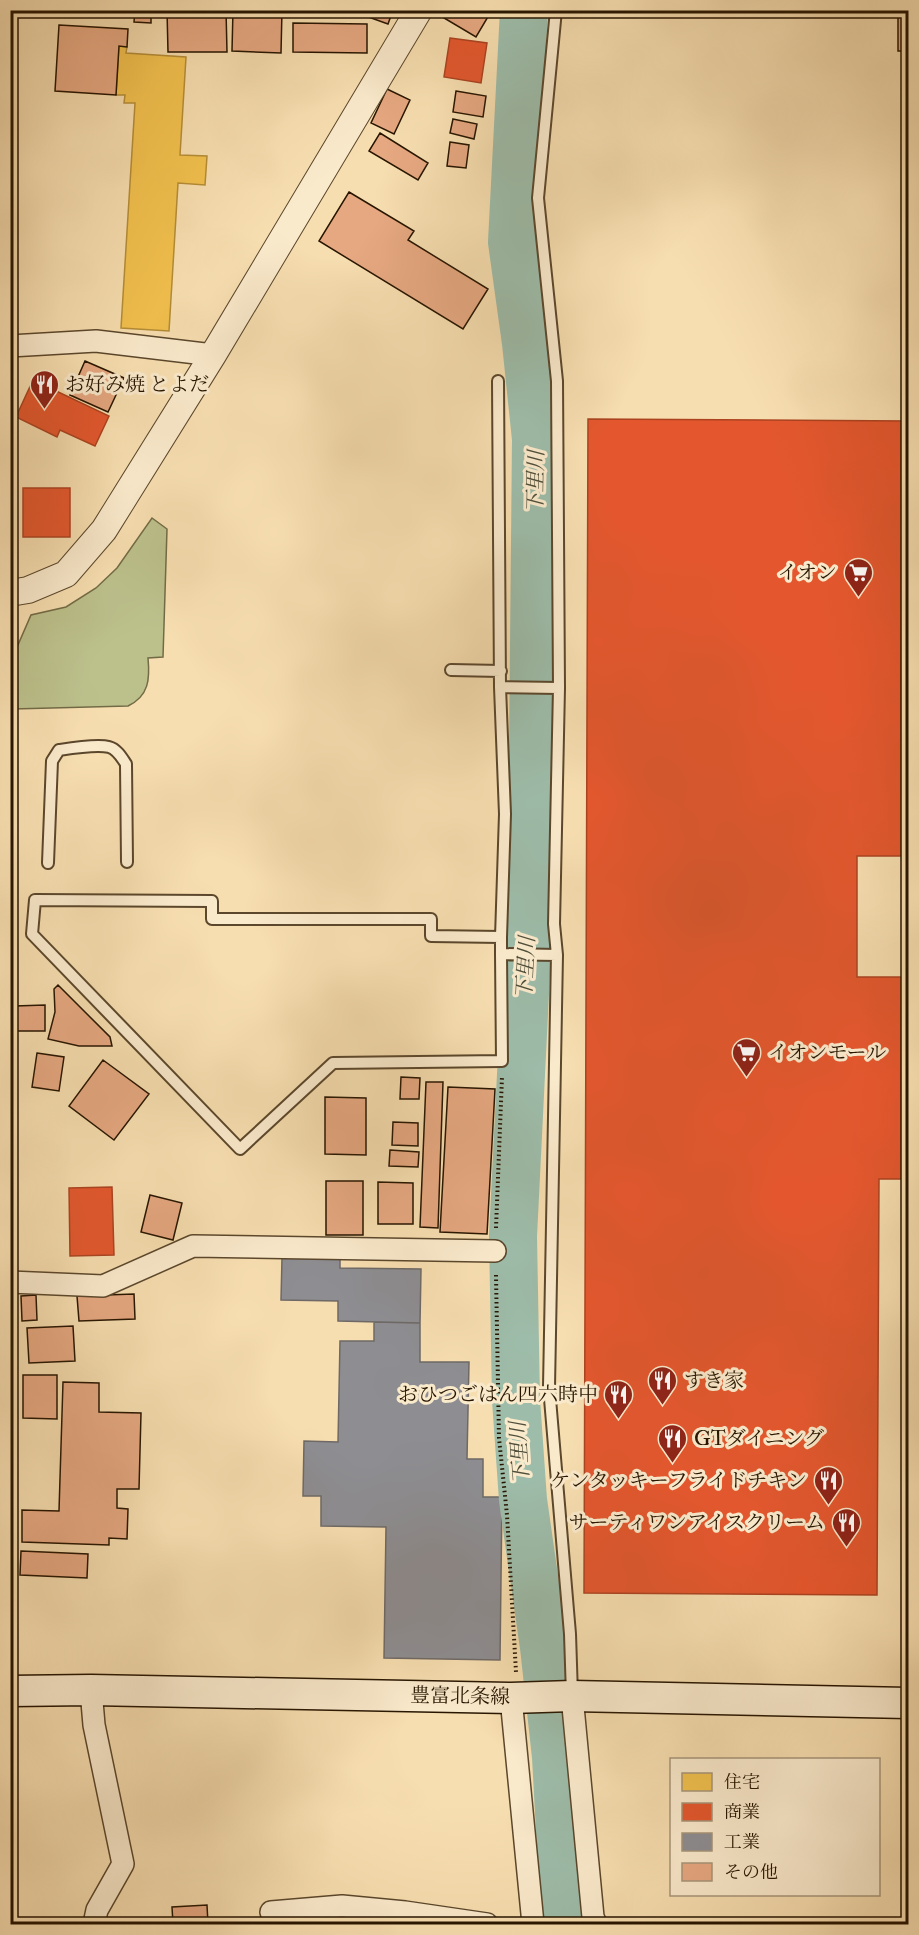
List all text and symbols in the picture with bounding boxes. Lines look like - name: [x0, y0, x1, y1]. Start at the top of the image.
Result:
- restaurant icon: お好み焼 とよだ: [28, 368, 60, 410]
- place label: お好み焼 とよだ: [65, 372, 209, 397]
- water label: 下里川: [522, 448, 550, 514]
- supermarket icon: イオン: [842, 556, 874, 598]
- place label: イオン: [778, 560, 837, 585]
- water label: 下里川: [511, 934, 541, 1000]
- supermarket icon: イオンモール: [731, 1036, 763, 1078]
- place label: イオンモール: [768, 1040, 886, 1065]
- restaurant icon: すき家: [647, 1364, 679, 1406]
- place label: すき家: [684, 1368, 744, 1393]
- restaurant icon: おひつごはん四六時中: [603, 1378, 635, 1420]
- place label: おひつごはん四六時中: [398, 1382, 598, 1407]
- water label: 下里川: [504, 1419, 536, 1485]
- restaurant icon: GTダイニング: [657, 1422, 689, 1464]
- place label: GTダイニング: [694, 1426, 824, 1451]
- restaurant icon: ケンタッキーフライドチキン: [812, 1464, 844, 1506]
- place label: ケンタッキーフライドチキン: [551, 1468, 807, 1493]
- restaurant icon: サーティワンアイスクリーム: [830, 1506, 862, 1548]
- place label: サーティワンアイスクリーム: [569, 1510, 825, 1535]
- street label: 豊富北条線: [410, 1683, 510, 1709]
- legend: [670, 1758, 880, 1896]
- text: 住宅: [724, 1771, 760, 1794]
- text: 商業: [724, 1801, 760, 1824]
- text: 工業: [724, 1831, 760, 1854]
- text: その他: [724, 1861, 778, 1884]

